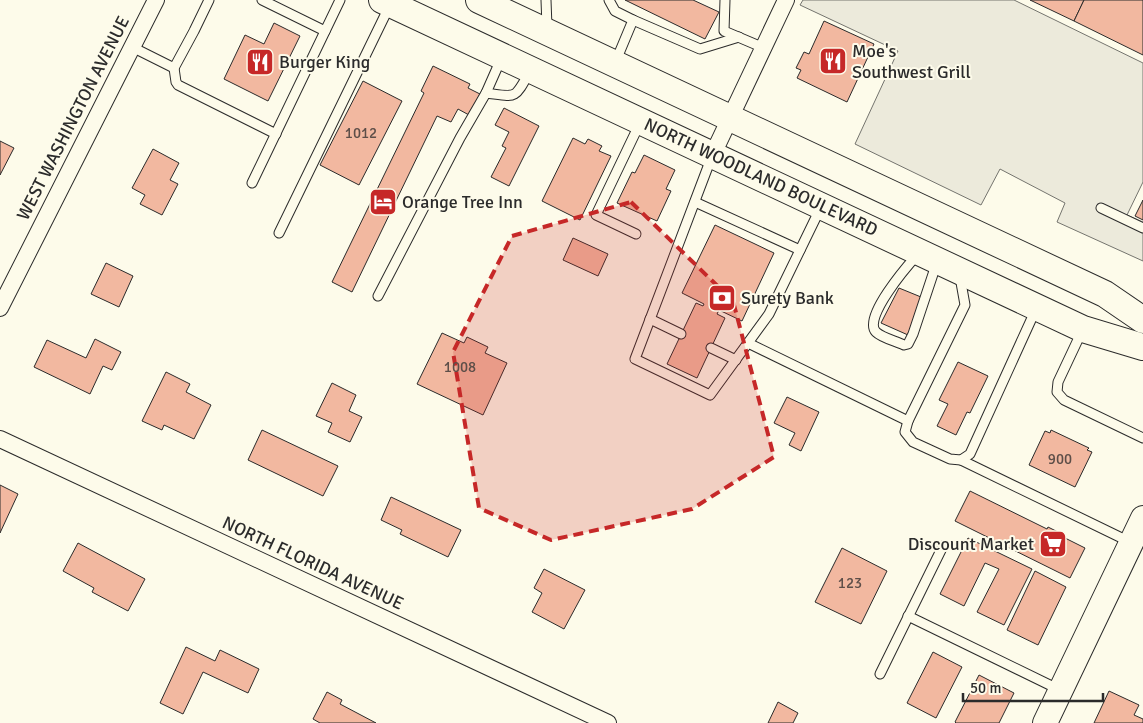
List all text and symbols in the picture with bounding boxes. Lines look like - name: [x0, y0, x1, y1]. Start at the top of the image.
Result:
- street label: WEST WASHINGTON AVENUE: [12, 12, 134, 224]
- place label: Moe's Southwest Grill: [852, 40, 971, 83]
- restaurant icon: Moe's Southwest Grill: [818, 46, 848, 76]
- restaurant icon: Burger King: [245, 47, 275, 77]
- place label: Burger King: [279, 51, 370, 73]
- street label: NORTH WOODLAND BOULEVARD: [641, 113, 881, 241]
- house number: 1012: [345, 124, 377, 142]
- hotel icon: Orange Tree Inn: [368, 187, 398, 217]
- place label: Orange Tree Inn: [402, 191, 523, 213]
- bank icon: Surety Bank: [707, 283, 737, 313]
- place label: Surety Bank: [741, 287, 834, 309]
- house number: 1008: [444, 358, 476, 376]
- house number: 900: [1048, 450, 1072, 468]
- street label: NORTH FLORIDA AVENUE: [219, 511, 407, 615]
- supermarket icon: Discount Market: [1038, 529, 1068, 559]
- place label: Discount Market: [908, 533, 1034, 555]
- house number: 123: [838, 574, 862, 592]
- scale bar: [963, 670, 1103, 702]
- text: 50 m: [970, 679, 1001, 697]

